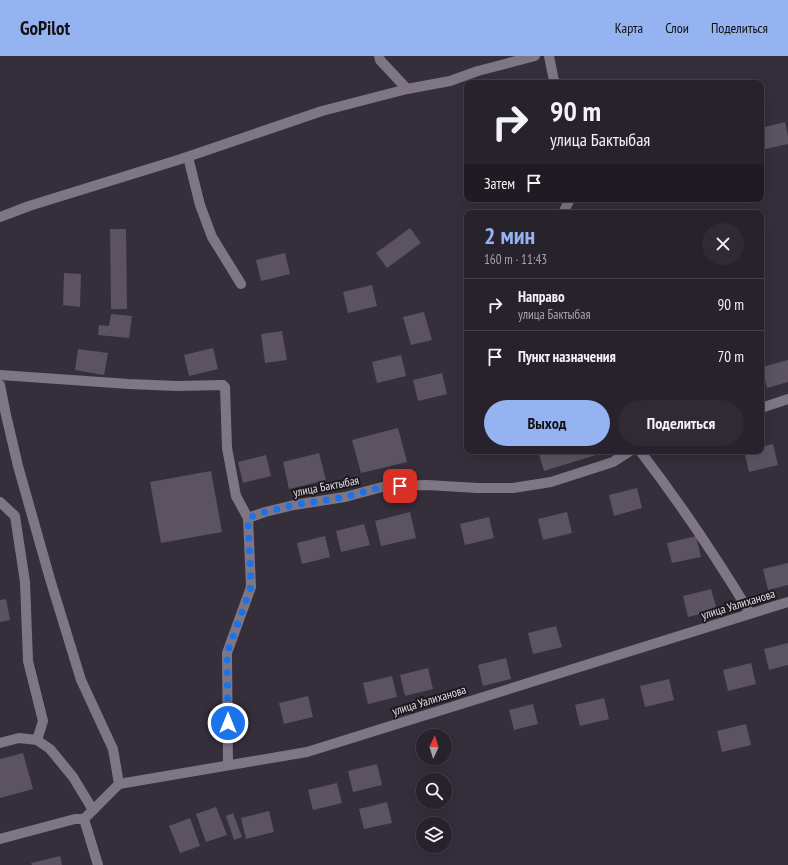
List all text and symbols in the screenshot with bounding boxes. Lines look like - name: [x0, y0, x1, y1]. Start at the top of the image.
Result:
- text: GoPilot: [20, 16, 70, 40]
- text: Карта: [615, 19, 643, 37]
- text: Слои: [665, 19, 689, 37]
- text: Поделиться: [711, 19, 768, 37]
- text: 90 m: [550, 92, 601, 129]
- icon: right: [484, 96, 536, 148]
- text: улица Бактыбая: [550, 128, 650, 151]
- icon: arrive: [523, 172, 545, 194]
- text: Затем: [484, 174, 515, 193]
- text: 2 мин: [484, 220, 535, 251]
- button: close: [702, 223, 744, 265]
- text: 160 m · 11:43: [484, 251, 547, 268]
- text: Направо: [518, 287, 565, 306]
- icon: right: [484, 294, 506, 316]
- text: 90 m: [718, 295, 744, 314]
- text: улица Бактыбая: [518, 306, 590, 323]
- icon: arrive: [484, 346, 506, 368]
- text: Пункт назначения: [518, 347, 616, 366]
- text: 70 m: [718, 347, 744, 366]
- button: Выход: [484, 400, 610, 446]
- button: Поделиться: [618, 400, 744, 446]
- pin: [383, 469, 417, 503]
- street label: улица Бактыбая: [292, 472, 361, 500]
- icon: arrive: [389, 475, 411, 497]
- street label: улица Уалиханова: [699, 586, 777, 622]
- street label: улица Уалиханова: [390, 682, 468, 718]
- position arrow: [207, 702, 249, 744]
- north arrow: [416, 729, 452, 765]
- map controls: [416, 729, 452, 853]
- button: search: [416, 773, 452, 809]
- button: layers: [416, 817, 452, 853]

